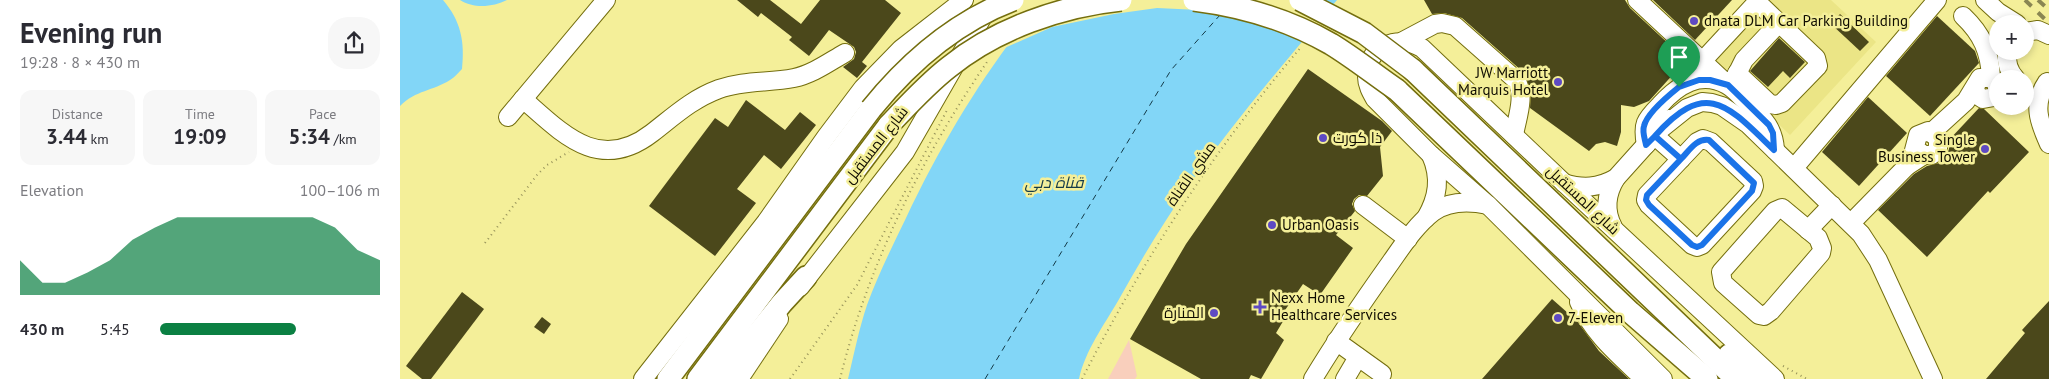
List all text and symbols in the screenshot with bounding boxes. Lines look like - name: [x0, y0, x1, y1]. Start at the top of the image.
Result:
- place label: dnata DLM Car Parking Building: [1704, 11, 1908, 30]
- text: Evening run: [20, 14, 162, 51]
- marker: dnata DLM Car Parking Building: [1688, 15, 1700, 27]
- map controls: [1989, 15, 2034, 115]
- button: +: [1989, 15, 2034, 60]
- button: share: [328, 17, 380, 69]
- pin: [1658, 36, 1700, 87]
- icon: arrive: [1665, 43, 1693, 71]
- text: 19:28 · 8 × 430 m: [20, 52, 140, 72]
- place label: JW Marriott Marquis Hotel: [1458, 63, 1549, 99]
- button: −: [1989, 70, 2034, 115]
- marker: JW Marriott Marquis Hotel: [1552, 76, 1564, 88]
- street label: شارع المستقبل: [839, 102, 913, 188]
- text: Distance: [52, 105, 103, 123]
- text: Time: [185, 105, 215, 123]
- text: Pace: [309, 105, 336, 123]
- text: 3.44: [46, 123, 87, 150]
- text: 19:09: [173, 123, 227, 150]
- text: 5:34: [289, 123, 330, 150]
- place label: ذا كورت: [1333, 128, 1382, 147]
- text: km: [87, 130, 109, 148]
- text: /km: [330, 130, 357, 148]
- place label: Single Business Tower: [1878, 130, 1975, 166]
- marker: ذا كورت: [1317, 132, 1329, 144]
- street label: مشي القناة: [1162, 138, 1222, 211]
- marker: Single Business Tower: [1979, 143, 1991, 155]
- street label: شارع المستقبل: [1541, 161, 1624, 240]
- water label: قناة دبي: [1025, 172, 1085, 195]
- text: Elevation: [20, 180, 84, 200]
- text: 100–106 m: [300, 180, 380, 200]
- place label: Urban Oasis: [1282, 215, 1359, 234]
- marker: Urban Oasis: [1266, 219, 1278, 231]
- place label: Nexx Home Healthcare Services: [1271, 288, 1397, 324]
- marker: Nexx Home Healthcare Services: [1253, 300, 1267, 314]
- place label: المنارة: [1164, 303, 1204, 322]
- marker: المنارة: [1208, 307, 1220, 319]
- place label: 7-Eleven: [1568, 308, 1623, 327]
- marker: 7-Eleven: [1552, 312, 1564, 324]
- text: 430 m: [20, 319, 64, 339]
- text: 5:45: [100, 319, 130, 339]

